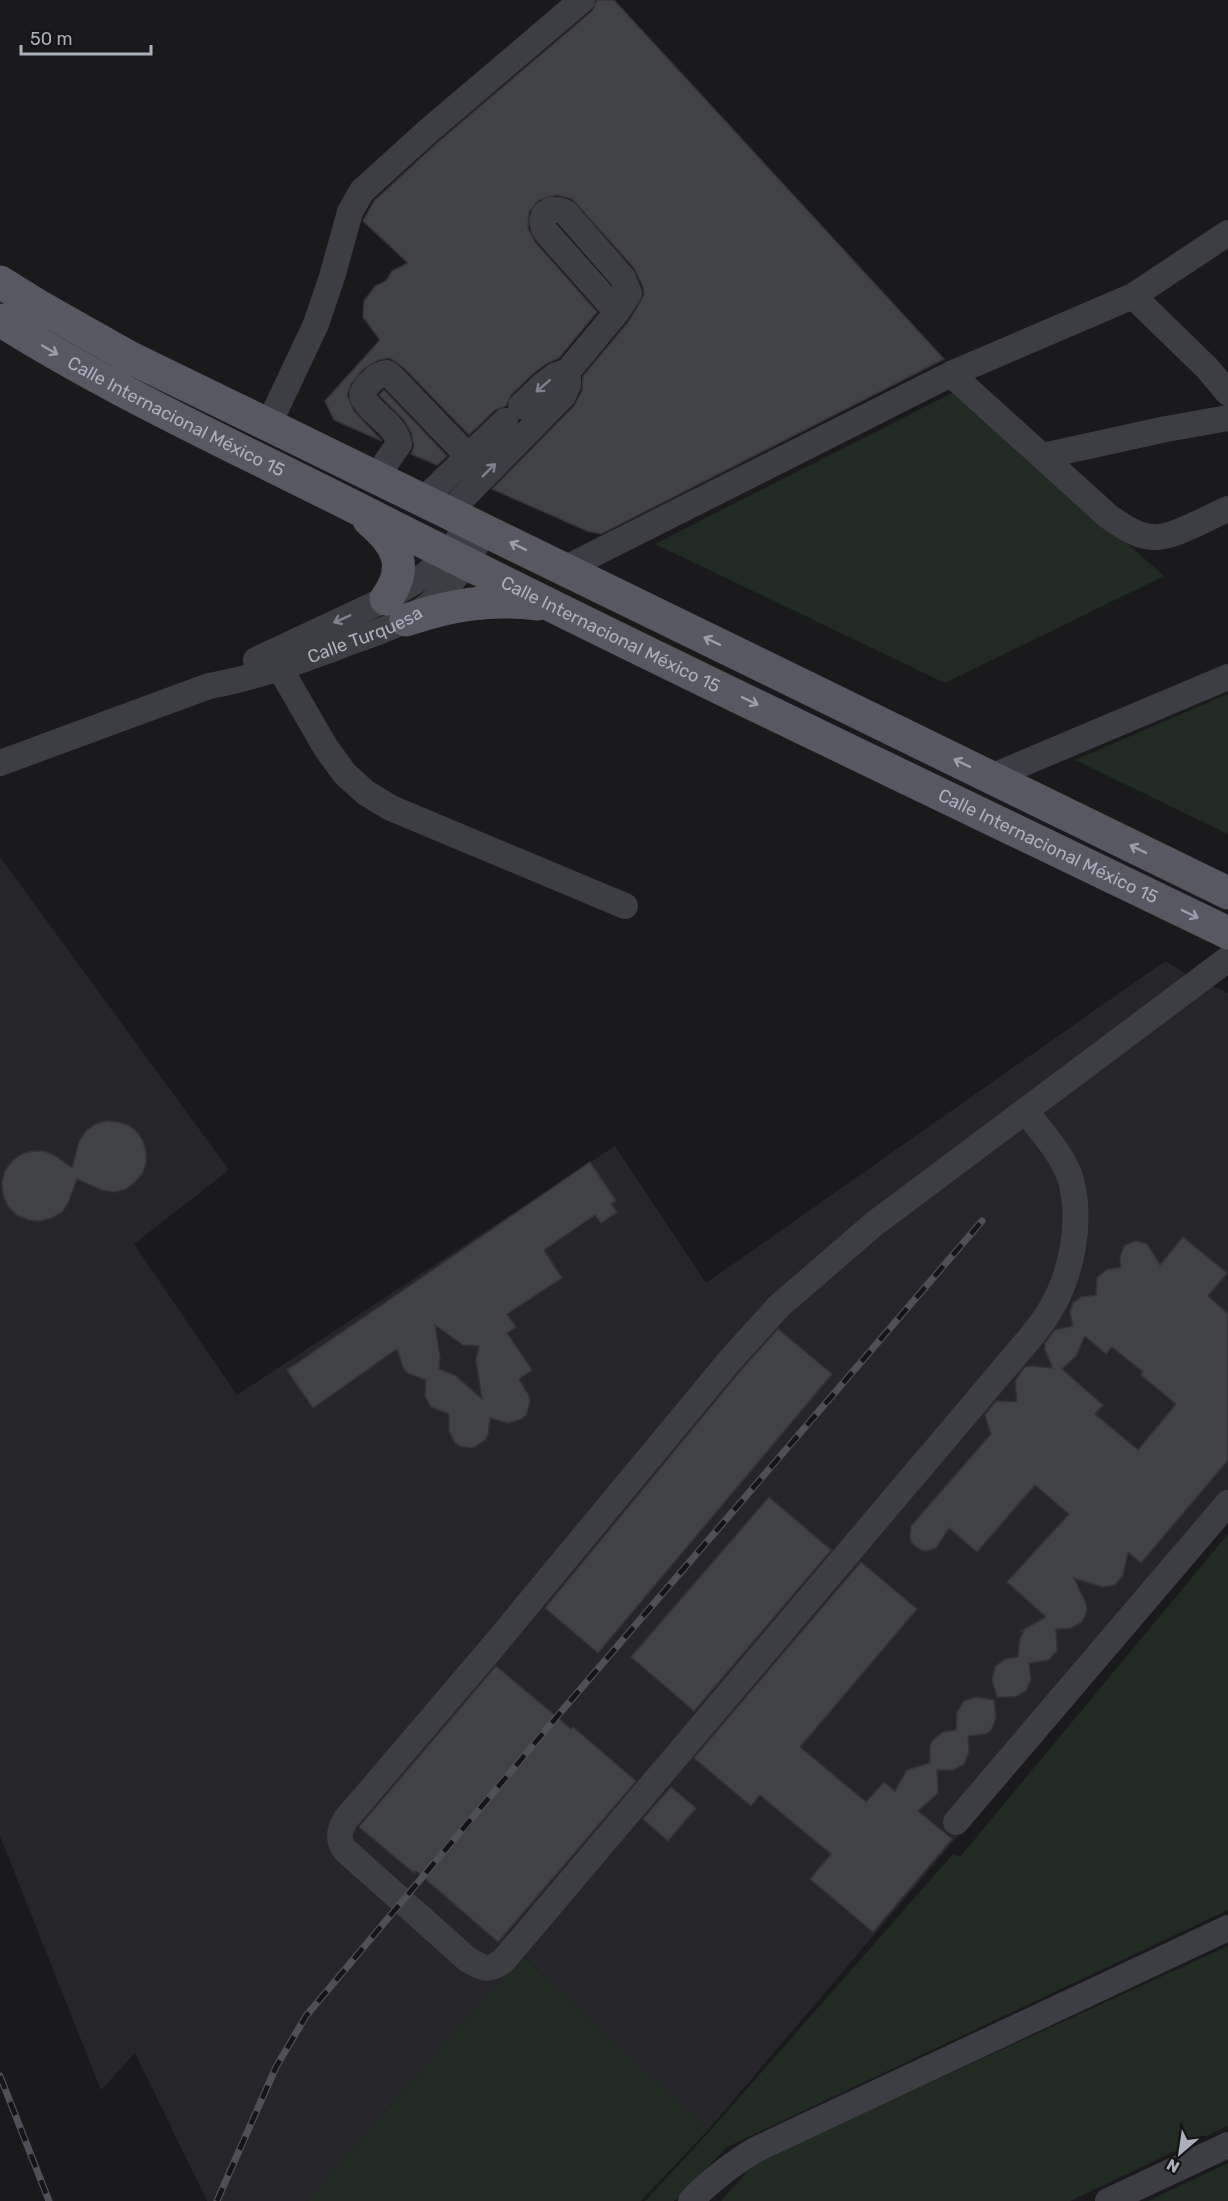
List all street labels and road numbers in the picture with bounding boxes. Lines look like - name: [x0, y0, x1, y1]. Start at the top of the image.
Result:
- street label: Calle Internacional México 15: [64, 351, 288, 482]
- street label: Calle Internacional México 15: [497, 571, 724, 697]
- street label: Calle Turquesa: [304, 602, 426, 668]
- street label: Calle Internacional México 15: [935, 784, 1162, 909]

